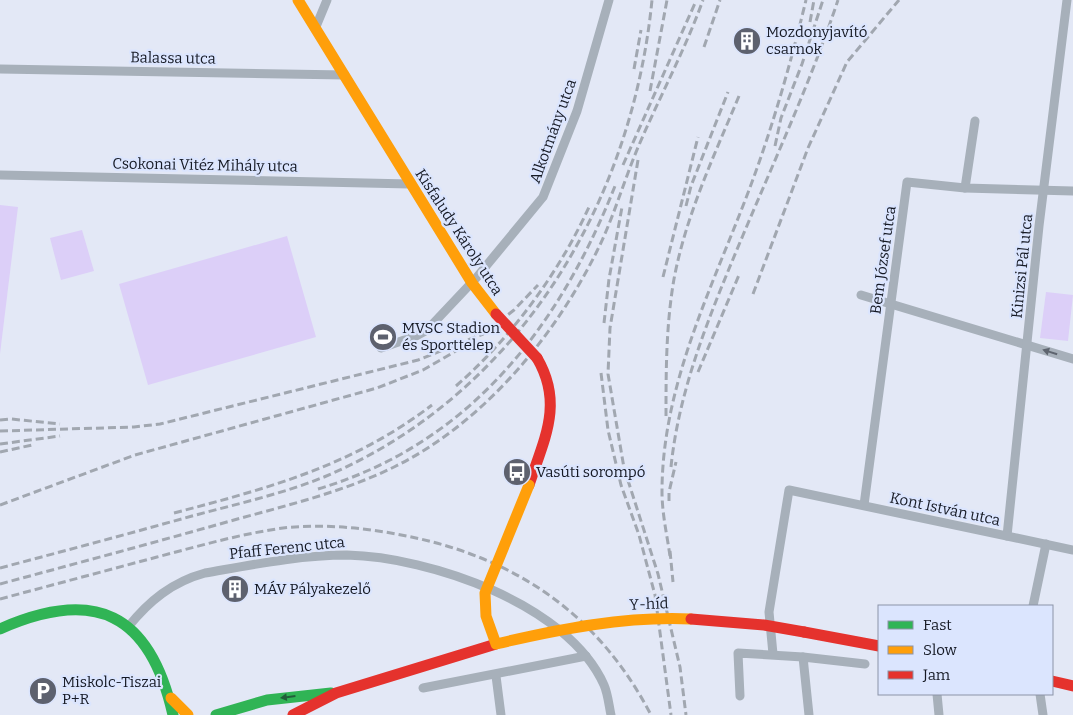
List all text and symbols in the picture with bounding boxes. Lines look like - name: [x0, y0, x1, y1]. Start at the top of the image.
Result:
- place label: Mozdonyjavító csarnok: [766, 23, 867, 58]
- building icon: Mozdonyjavító csarnok: [732, 26, 762, 56]
- street label: Balassa utca: [130, 48, 216, 68]
- street label: Alkotmány utca: [526, 76, 580, 186]
- street label: Csokonai Vitéz Mihály utca: [112, 154, 298, 176]
- street label: Kisfaludy Károly utca: [411, 166, 507, 298]
- street label: Bem József utca: [866, 205, 900, 315]
- street label: Kinizsi Pál utca: [1008, 213, 1036, 319]
- place label: MVSC Stadion és Sporttelep: [402, 319, 501, 354]
- sports icon: MVSC Stadion és Sporttelep: [368, 322, 398, 352]
- one-way arrow: [1043, 348, 1058, 356]
- bus stop icon: Vasúti sorompó: [502, 457, 532, 487]
- place label: Vasúti sorompó: [536, 463, 645, 481]
- street label: Kont István utca: [888, 489, 1002, 529]
- street label: Pfaff Ferenc utca: [228, 533, 346, 563]
- building icon: MÁV Pályakezelő: [220, 574, 250, 604]
- place label: MÁV Pályakezelő: [254, 580, 371, 598]
- street label: Y-híd: [629, 594, 669, 614]
- legend: [878, 605, 1053, 695]
- text: Fast: [923, 616, 952, 634]
- text: Slow: [923, 641, 958, 659]
- text: Jam: [922, 666, 951, 684]
- place label: Miskolc-Tiszai P+R: [62, 673, 162, 708]
- parking icon: Miskolc-Tiszai P+R: [28, 676, 58, 706]
- one-way arrow: [279, 693, 295, 701]

